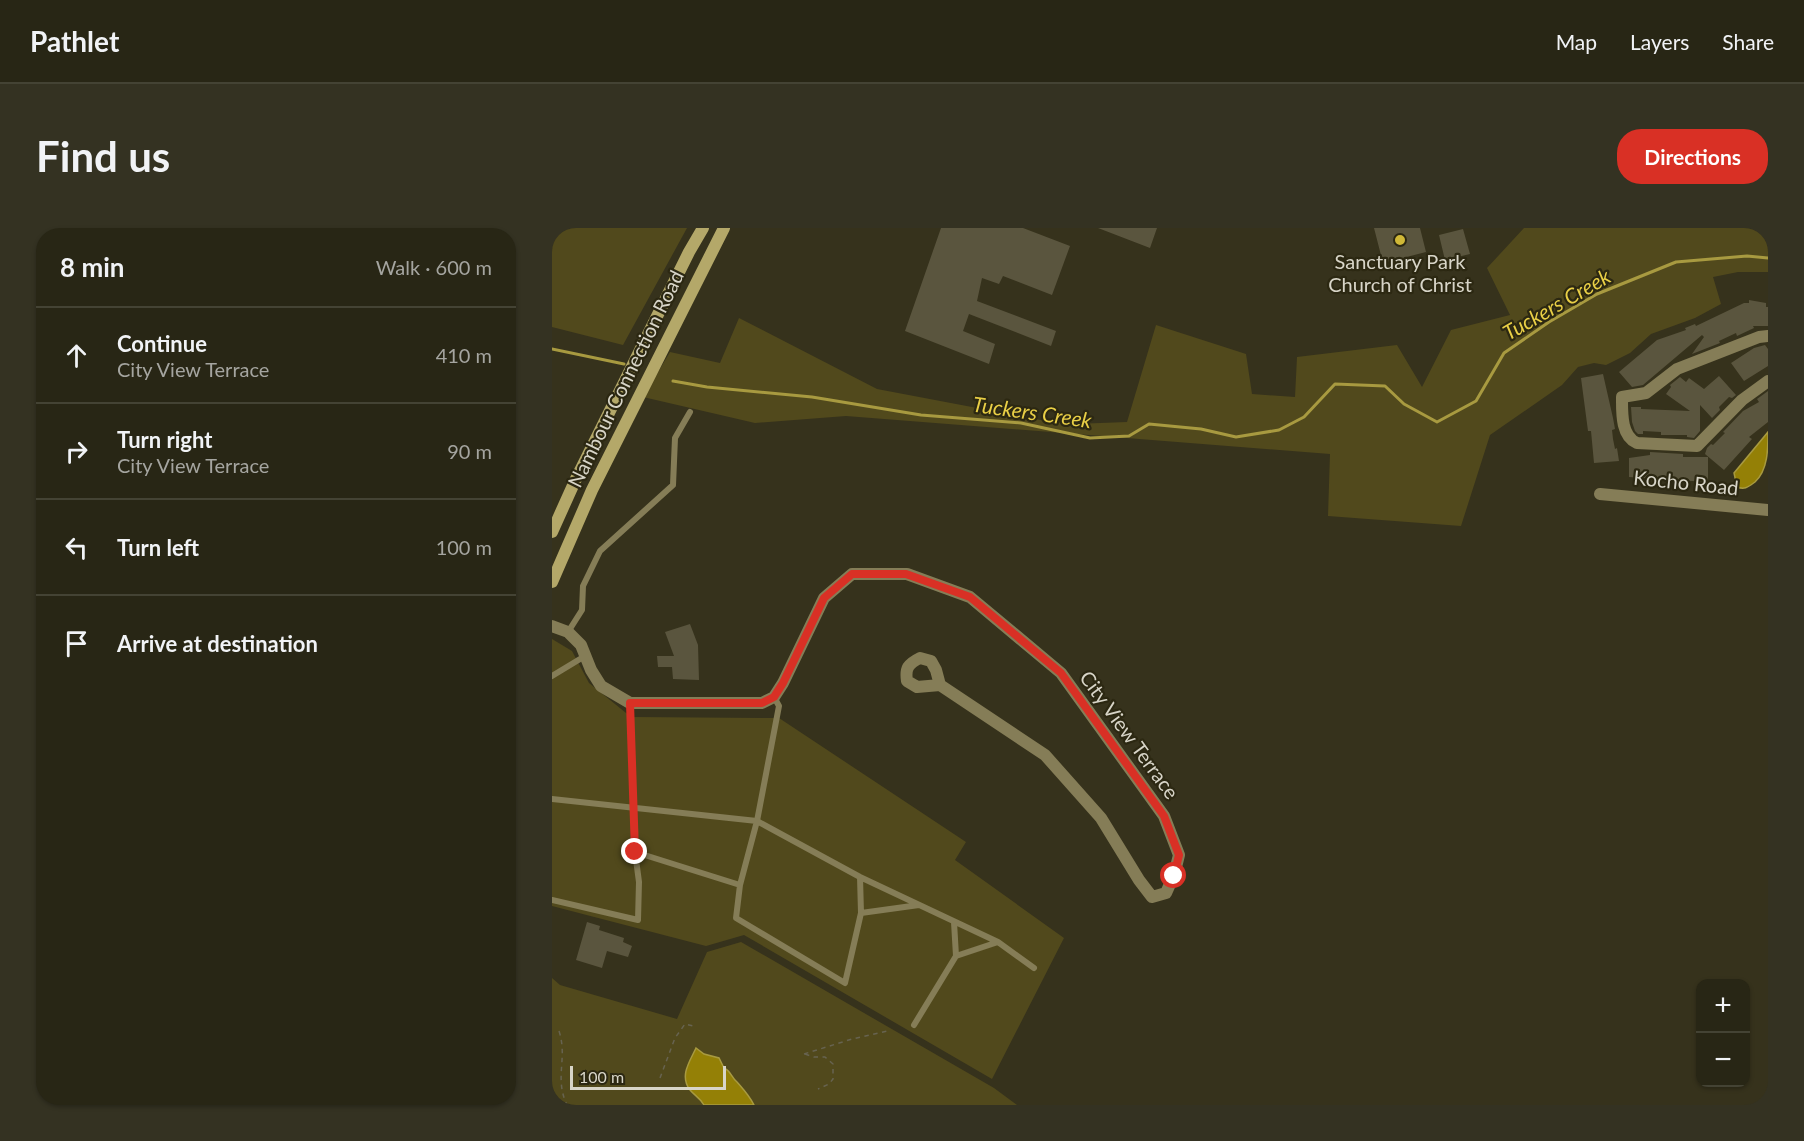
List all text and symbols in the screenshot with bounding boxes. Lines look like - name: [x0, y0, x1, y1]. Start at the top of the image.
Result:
- text: Pathlet: [30, 24, 119, 58]
- text: Map: [1556, 29, 1597, 54]
- text: Layers: [1630, 29, 1689, 54]
- text: Share: [1722, 29, 1774, 54]
- button: Directions: [1617, 129, 1768, 184]
- text: Find us: [36, 131, 170, 181]
- marker: Sanctuary Park Church of Christ: [1393, 233, 1407, 247]
- place label: Sanctuary Park Church of Christ: [1328, 249, 1472, 296]
- text: 8 min: [60, 251, 124, 283]
- text: Walk · 600 m: [376, 255, 492, 279]
- water label: Tuckers Creek: [1498, 262, 1615, 345]
- street label: Nambour Connection Road: [562, 266, 688, 491]
- text: Continue: [117, 330, 207, 357]
- icon: ahead: [60, 339, 93, 372]
- text: 410 m: [436, 343, 492, 367]
- text: City View Terrace: [117, 357, 269, 381]
- water label: Tuckers Creek: [971, 391, 1094, 432]
- text: Turn right: [117, 426, 212, 453]
- icon: right: [60, 435, 93, 468]
- text: 90 m: [447, 439, 492, 463]
- text: City View Terrace: [117, 453, 269, 477]
- street label: Kocho Road: [1632, 465, 1740, 499]
- icon: left: [60, 531, 93, 564]
- text: Turn left: [117, 534, 199, 561]
- text: 100 m: [436, 535, 492, 559]
- icon: arrive: [60, 627, 93, 660]
- text: Arrive at destination: [117, 630, 318, 657]
- street label: City View Terrace: [1075, 666, 1184, 803]
- route end: [621, 838, 647, 864]
- route start: [1160, 862, 1186, 888]
- map controls: [1696, 979, 1750, 1087]
- button: +: [1696, 979, 1750, 1033]
- button: −: [1696, 1033, 1750, 1087]
- scale bar: [570, 1063, 726, 1090]
- text: 100 m: [579, 1067, 624, 1086]

